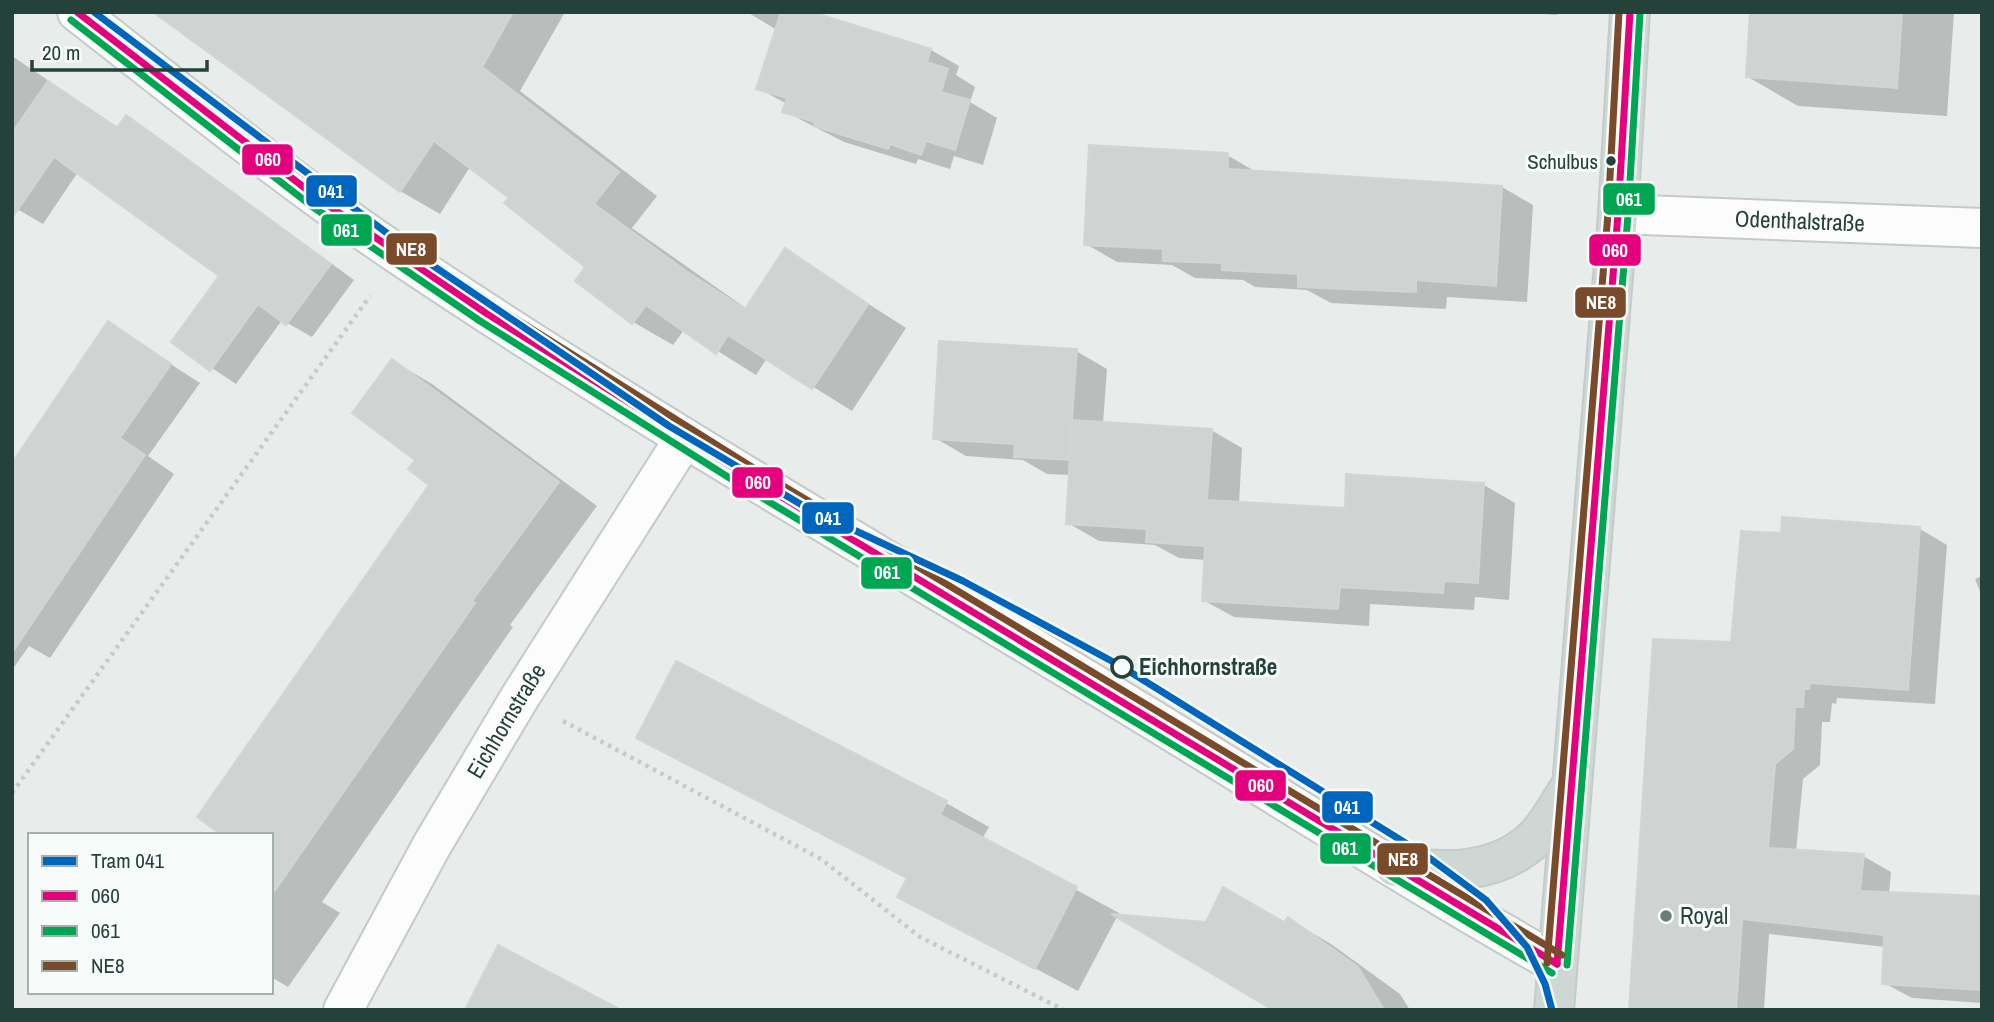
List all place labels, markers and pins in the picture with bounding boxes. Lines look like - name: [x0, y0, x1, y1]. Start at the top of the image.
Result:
- place label: Schulbus: [1527, 147, 1598, 176]
- marker: Schulbus: [1604, 154, 1618, 168]
- place label: Eichhornstraße: [1139, 651, 1277, 682]
- marker: Eichhornstraße: [1111, 656, 1133, 678]
- place label: Royal: [1680, 900, 1728, 931]
- marker: Royal: [1658, 908, 1674, 924]

